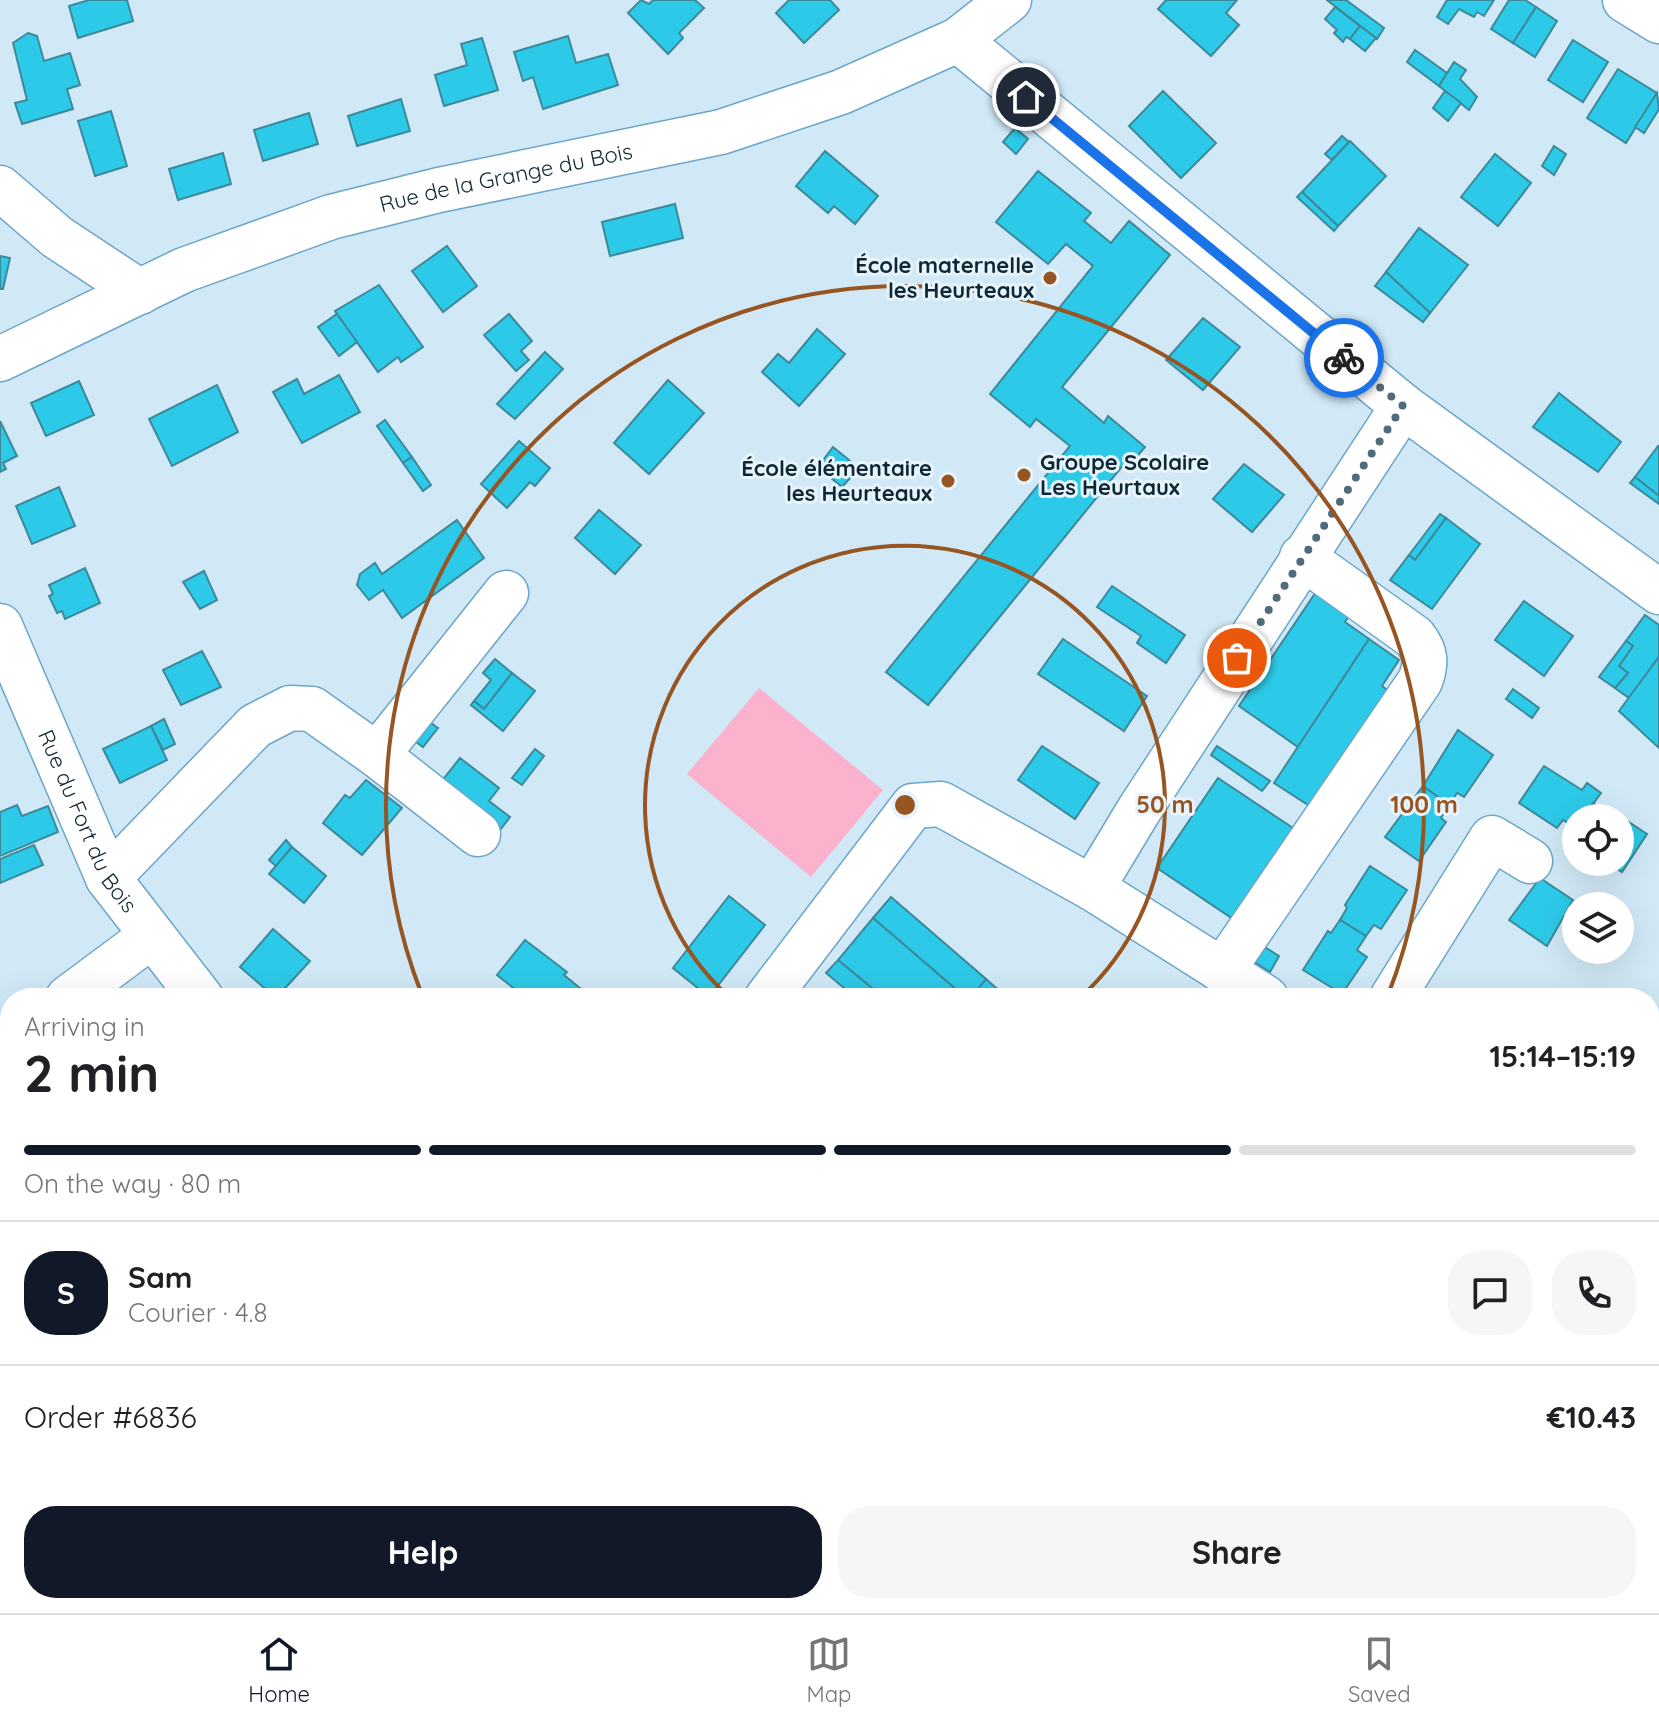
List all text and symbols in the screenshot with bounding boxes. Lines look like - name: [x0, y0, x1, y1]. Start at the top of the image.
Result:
- pin: [992, 63, 1060, 131]
- icon: home: [1004, 75, 1048, 119]
- street label: Rue de la Grange du Bois: [376, 137, 635, 218]
- place label: École maternelle les Heurteaux: [855, 251, 1034, 304]
- marker: École maternelle les Heurteaux: [1041, 269, 1059, 287]
- courier: [1304, 318, 1384, 398]
- icon: bike: [1322, 336, 1366, 380]
- place label: Groupe Scolaire Les Heurtaux: [1040, 448, 1209, 501]
- place label: École élémentaire les Heurteaux: [741, 454, 932, 507]
- marker: Groupe Scolaire Les Heurtaux: [1015, 466, 1033, 484]
- marker: École élémentaire les Heurteaux: [939, 472, 957, 490]
- pin: [1203, 624, 1271, 692]
- icon: bag: [1215, 636, 1259, 680]
- street label: Rue du Fort du Bois: [32, 725, 143, 918]
- text: 50 m: [1136, 789, 1194, 819]
- text: 100 m: [1390, 789, 1458, 819]
- centre of rings: [891, 791, 919, 819]
- map controls: [1562, 804, 1634, 964]
- button: locate: [1562, 804, 1634, 876]
- button: layers: [1562, 892, 1634, 964]
- text: Arriving in: [24, 1010, 145, 1043]
- text: 15:14–15:19: [1489, 1037, 1636, 1075]
- text: 2 min: [24, 1040, 159, 1105]
- text: On the way · 80 m: [24, 1167, 241, 1200]
- button: chat: [1448, 1251, 1532, 1335]
- button: phone: [1552, 1251, 1636, 1335]
- text: Sam: [128, 1258, 192, 1296]
- text: S: [57, 1274, 75, 1312]
- text: Courier · 4.8: [128, 1296, 267, 1329]
- text: Order #6836: [24, 1398, 197, 1436]
- text: €10.43: [1547, 1398, 1636, 1436]
- button: Help: [24, 1506, 822, 1598]
- button: Share: [838, 1506, 1636, 1598]
- tab: Home: [248, 1632, 310, 1708]
- tab: Map: [807, 1632, 851, 1708]
- tab: Saved: [1348, 1632, 1411, 1708]

